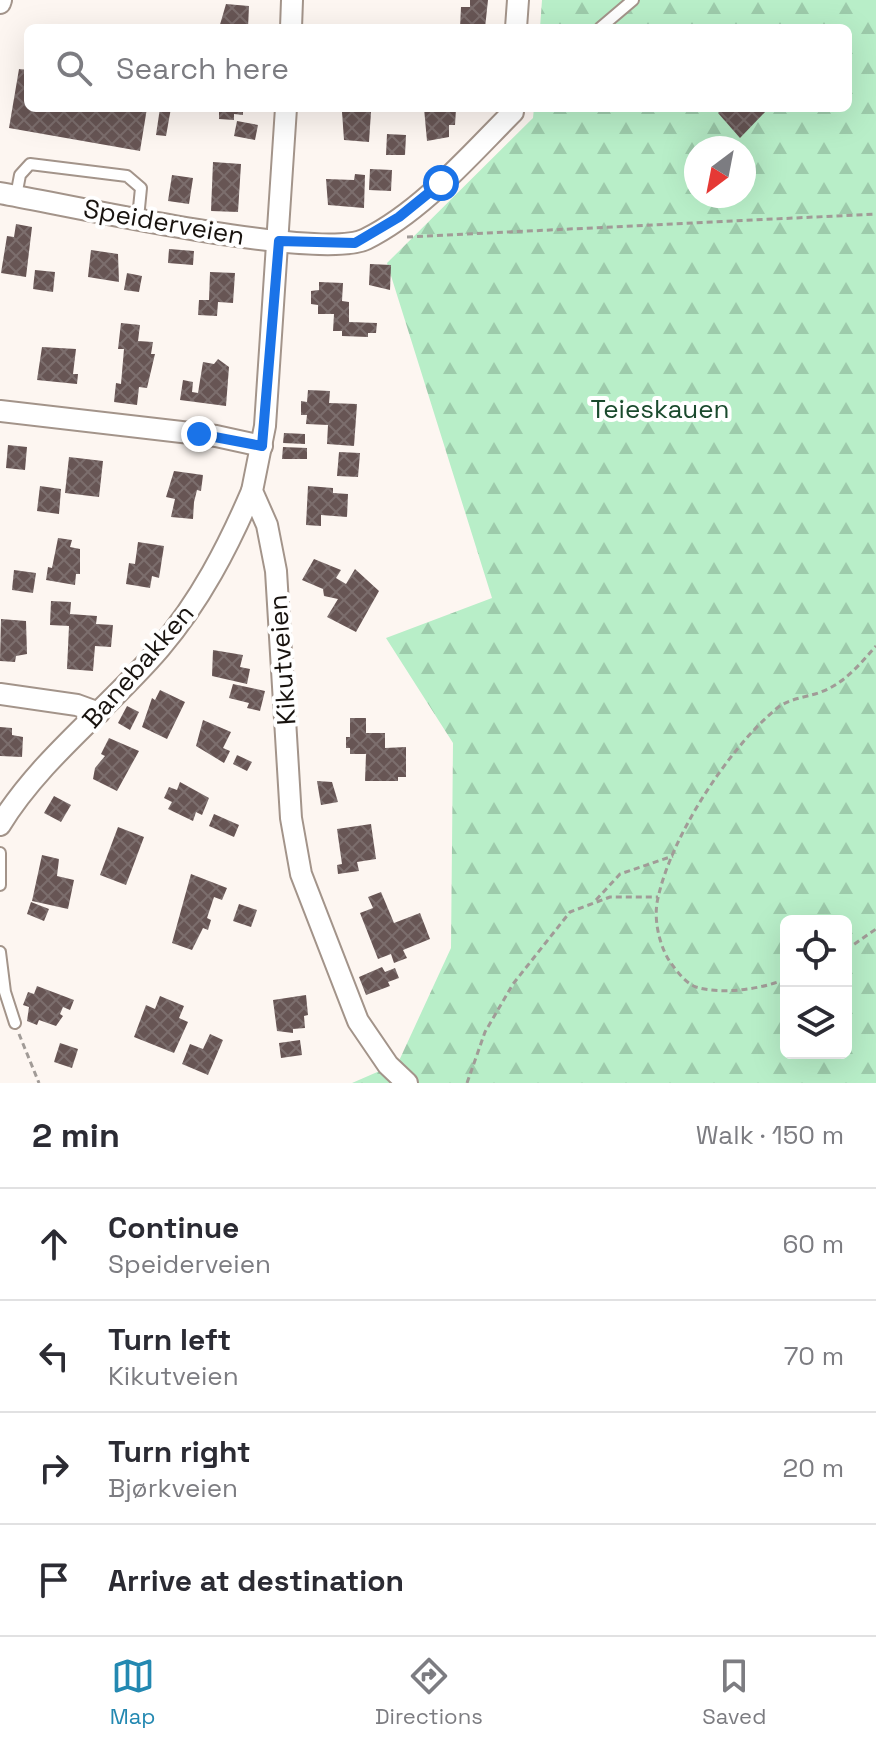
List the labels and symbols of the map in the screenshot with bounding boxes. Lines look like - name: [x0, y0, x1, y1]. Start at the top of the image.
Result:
- north arrow: [684, 136, 756, 208]
- route start: [423, 165, 459, 201]
- street label: Speiderveien: [81, 191, 247, 253]
- park label: Teieskauen: [590, 392, 730, 426]
- route end: [181, 416, 217, 452]
- street label: Kikutveien: [260, 594, 304, 726]
- street label: Banebakken: [75, 597, 201, 735]

